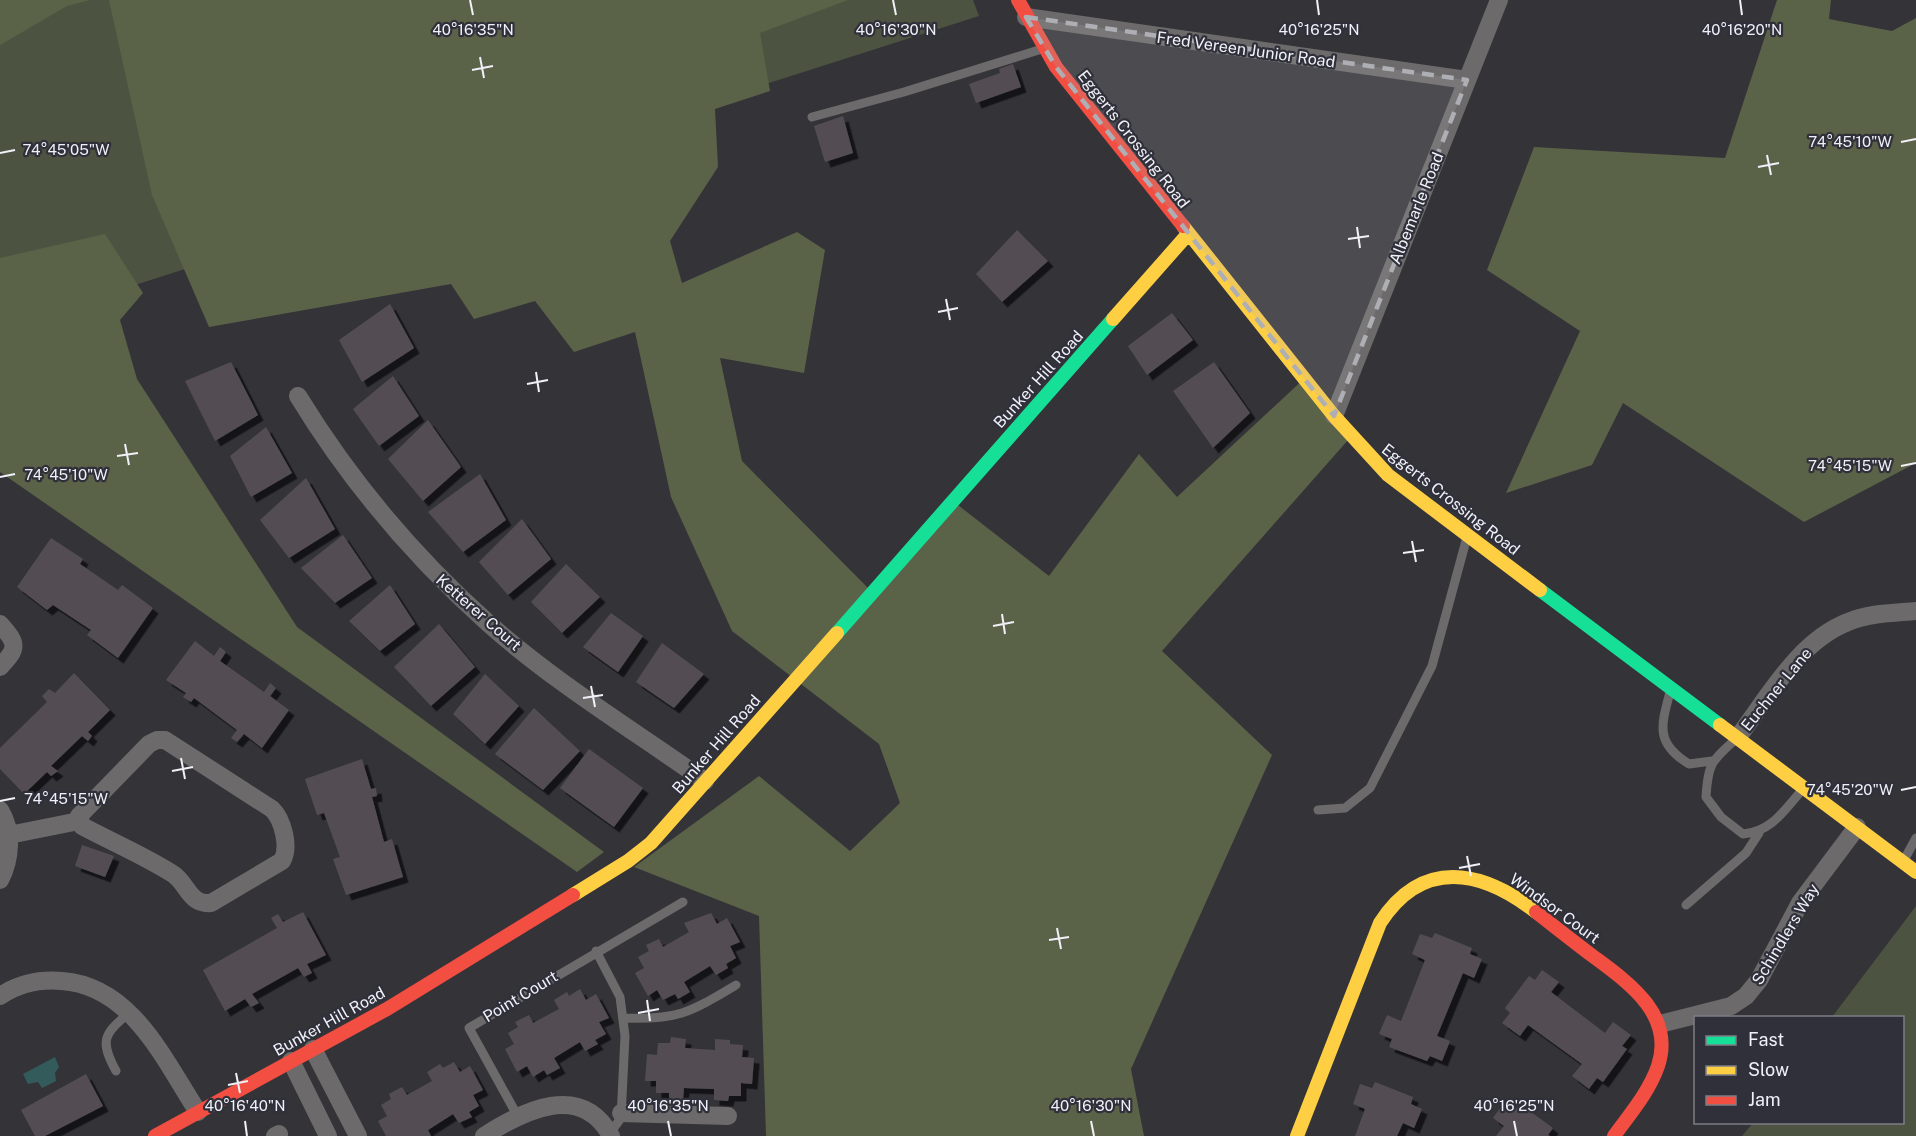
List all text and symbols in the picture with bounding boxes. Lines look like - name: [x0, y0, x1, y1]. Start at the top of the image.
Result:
- text: 40°16'35"N: [432, 21, 514, 38]
- text: 40°16'30"N: [856, 21, 936, 38]
- text: 40°16'25"N: [1279, 21, 1359, 38]
- text: 40°16'20"N: [1702, 21, 1782, 38]
- street label: Fred Vereen Junior Road: [1155, 28, 1336, 71]
- street label: Eggerts Crossing Road: [1074, 67, 1193, 212]
- text: 74°45'10"W: [1808, 133, 1892, 150]
- text: 74°45'05"W: [22, 141, 110, 158]
- street label: Albemarle Road: [1385, 150, 1448, 267]
- street label: Bunker Hill Road: [990, 327, 1087, 432]
- street label: Eggerts Crossing Road: [1378, 440, 1523, 559]
- text: 74°45'15"W: [1808, 457, 1892, 474]
- text: 74°45'10"W: [24, 466, 108, 483]
- street label: Ketterer Court: [432, 570, 525, 655]
- street label: Euchner Lane: [1737, 644, 1816, 735]
- street label: Bunker Hill Road: [668, 691, 764, 798]
- text: 74°45'20"W: [1807, 781, 1893, 798]
- text: 74°45'15"W: [24, 790, 108, 807]
- street label: Windsor Court: [1506, 869, 1604, 948]
- street label: Schindlers Way: [1748, 880, 1823, 988]
- street label: Point Court: [479, 967, 561, 1026]
- street label: Bunker Hill Road: [270, 983, 388, 1060]
- legend: [1694, 1016, 1904, 1124]
- text: Fast: [1748, 1029, 1784, 1050]
- text: Slow: [1748, 1059, 1789, 1080]
- text: Jam: [1748, 1089, 1781, 1110]
- text: 40°16'40"N: [204, 1097, 286, 1114]
- text: 40°16'35"N: [627, 1097, 709, 1114]
- text: 40°16'30"N: [1051, 1097, 1131, 1114]
- text: 40°16'25"N: [1474, 1097, 1554, 1114]

